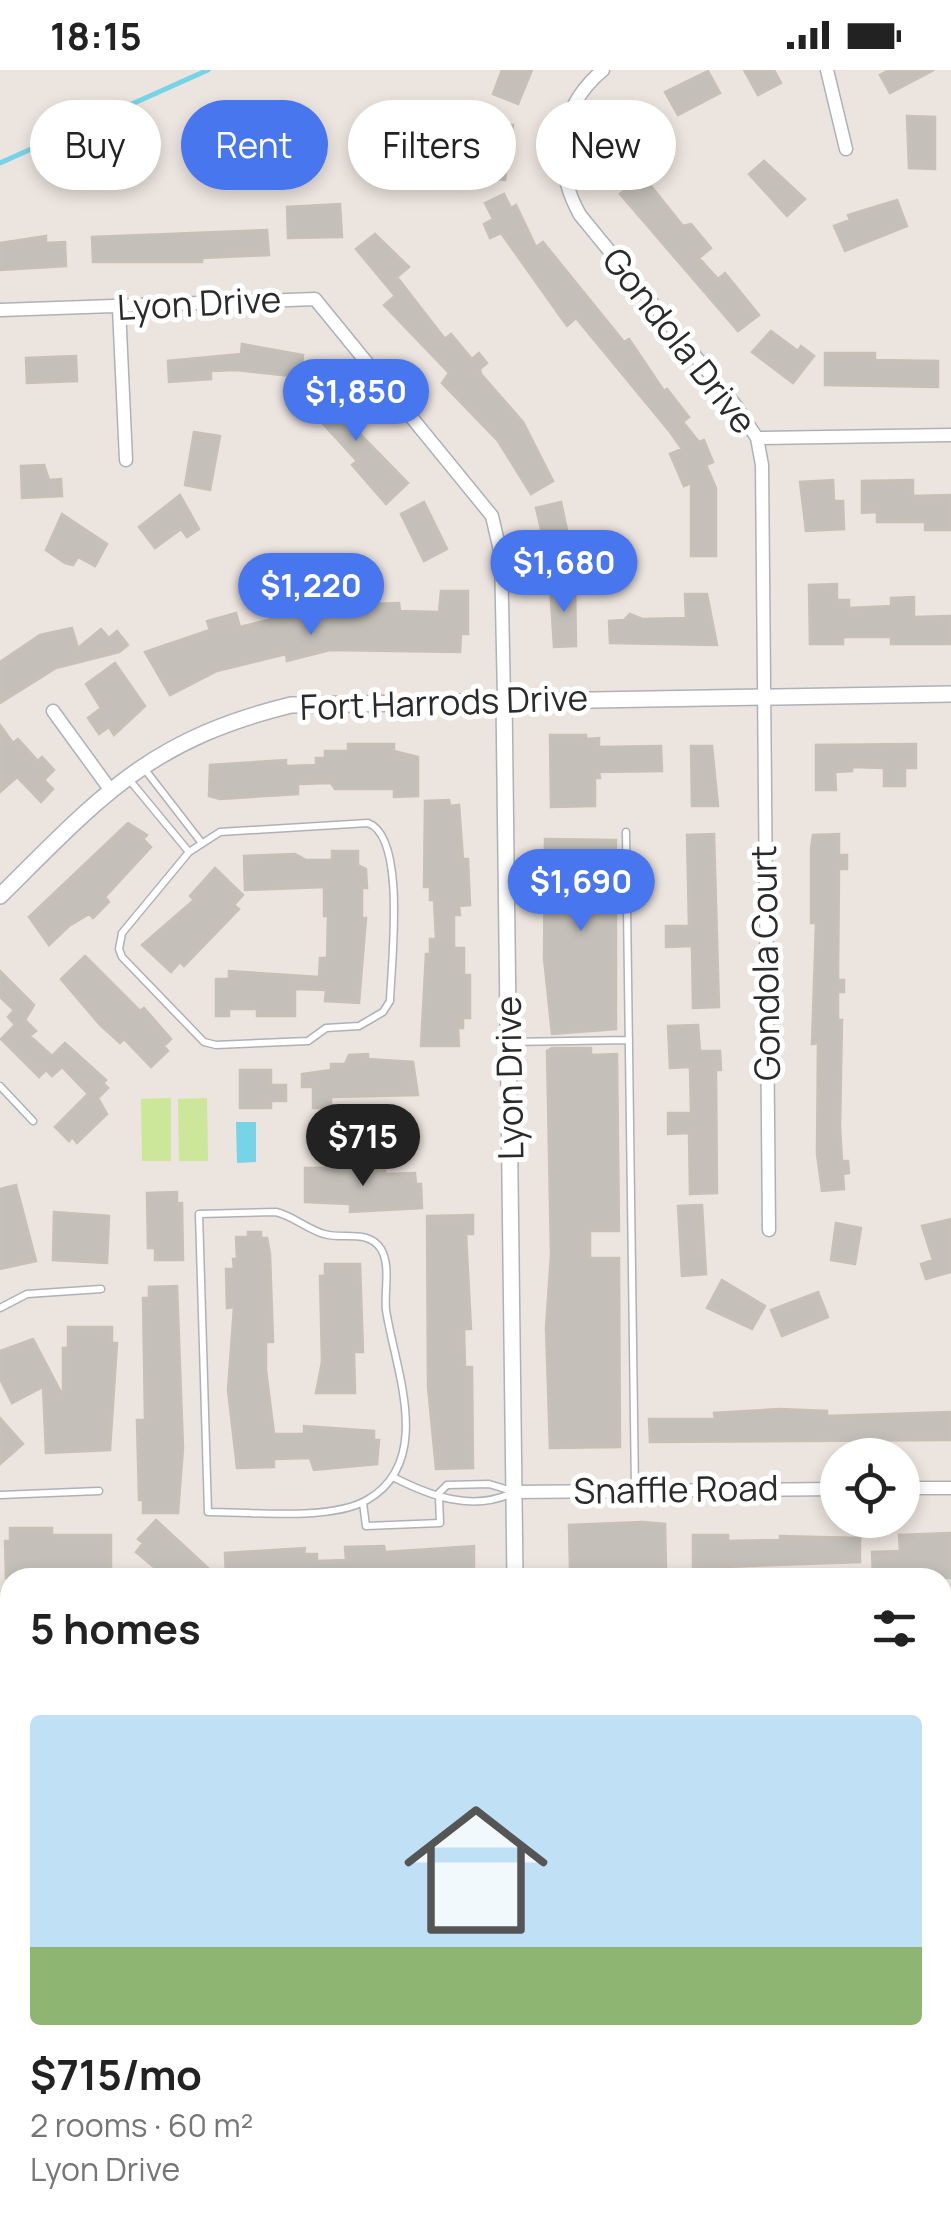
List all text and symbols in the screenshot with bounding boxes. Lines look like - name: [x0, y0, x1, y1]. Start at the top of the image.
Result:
- text: 18:15: [50, 9, 142, 61]
- chip: Buy: [30, 100, 161, 190]
- chip: Rent: [181, 100, 328, 190]
- chip: Filters: [348, 100, 516, 190]
- chip: New: [536, 100, 676, 190]
- street label: Gondola Drive: [592, 237, 768, 443]
- street label: Lyon Drive: [116, 275, 282, 331]
- pin: $1,850: [275, 359, 437, 444]
- text: $1,850: [305, 369, 407, 413]
- pin: $1,680: [483, 530, 645, 615]
- text: $1,680: [512, 540, 616, 584]
- pin: $1,220: [230, 553, 392, 638]
- text: $1,220: [260, 563, 362, 607]
- street label: Fort Harrods Drive: [299, 673, 589, 731]
- street label: Gondola Court: [739, 845, 791, 1081]
- pin: $1,690: [500, 849, 662, 934]
- text: $1,690: [530, 859, 632, 903]
- street label: Lyon Drive: [484, 996, 534, 1161]
- pin: $715: [304, 1104, 422, 1189]
- text: $715: [328, 1114, 398, 1158]
- map controls: [820, 1438, 920, 1538]
- button: locate: [820, 1438, 920, 1538]
- street label: Snaffle Road: [573, 1463, 779, 1515]
- text: 5 homes: [30, 1599, 201, 1657]
- icon: filters: [867, 1601, 922, 1656]
- icon: home: [386, 1780, 566, 1960]
- text: $715/mo: [30, 2045, 202, 2103]
- text: 2 rooms · 60 m²: [30, 2103, 253, 2147]
- text: Lyon Drive: [30, 2147, 180, 2191]

